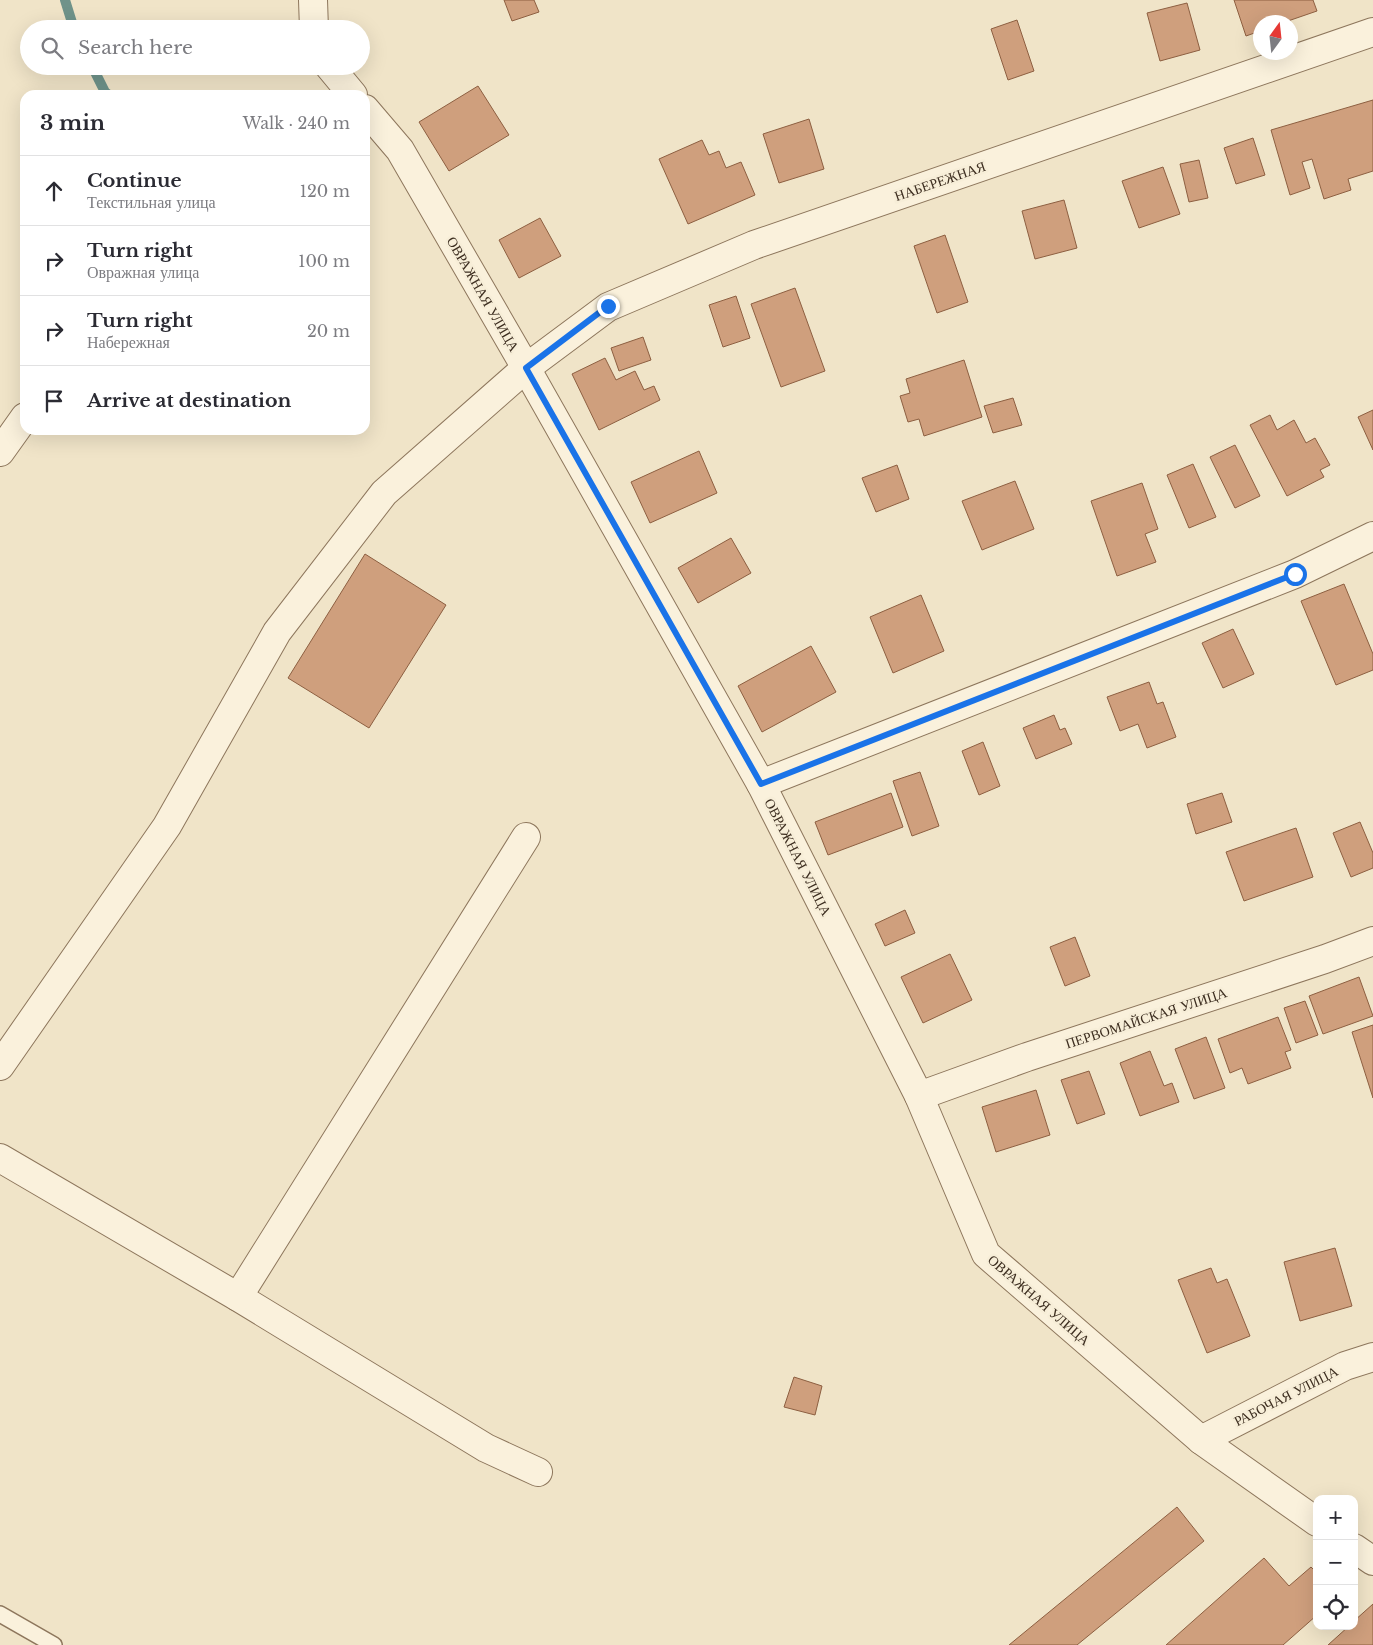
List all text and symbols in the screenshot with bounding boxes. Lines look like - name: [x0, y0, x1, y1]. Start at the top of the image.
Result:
- north arrow: [1253, 15, 1298, 60]
- search box: [20, 20, 370, 75]
- icon: search: [38, 34, 66, 62]
- text: Search here: [78, 36, 193, 59]
- text: 3 min: [40, 110, 105, 136]
- text: Walk · 240 m: [243, 113, 350, 133]
- street label: НАБЕРЕЖНАЯ: [892, 157, 988, 205]
- text: Continue: [87, 169, 182, 192]
- icon: ahead: [40, 177, 68, 205]
- text: 120 m: [300, 181, 350, 201]
- text: Текстильная улица: [87, 192, 216, 212]
- street label: ОВРАЖНАЯ УЛИЦА: [443, 233, 524, 355]
- text: Turn right: [87, 239, 193, 262]
- icon: right: [40, 247, 68, 275]
- text: 100 m: [298, 251, 350, 271]
- text: Овражная улица: [87, 262, 199, 282]
- route end: [597, 295, 620, 318]
- text: Turn right: [87, 309, 193, 332]
- icon: right: [40, 317, 68, 345]
- text: 20 m: [307, 321, 350, 341]
- text: Набережная: [87, 332, 170, 352]
- icon: arrive: [40, 387, 68, 415]
- text: Arrive at destination: [87, 389, 291, 412]
- route start: [1284, 563, 1307, 586]
- street label: ОВРАЖНАЯ УЛИЦА: [761, 795, 836, 920]
- street label: ПЕРВОМАЙСКАЯ УЛИЦА: [1063, 983, 1230, 1053]
- street label: ОВРАЖНАЯ УЛИЦА: [984, 1251, 1095, 1350]
- street label: РАБОЧАЯ УЛИЦА: [1231, 1362, 1342, 1430]
- map controls: [1313, 1495, 1358, 1630]
- button: +: [1313, 1495, 1358, 1540]
- button: −: [1313, 1540, 1358, 1585]
- button: locate: [1313, 1585, 1358, 1630]

